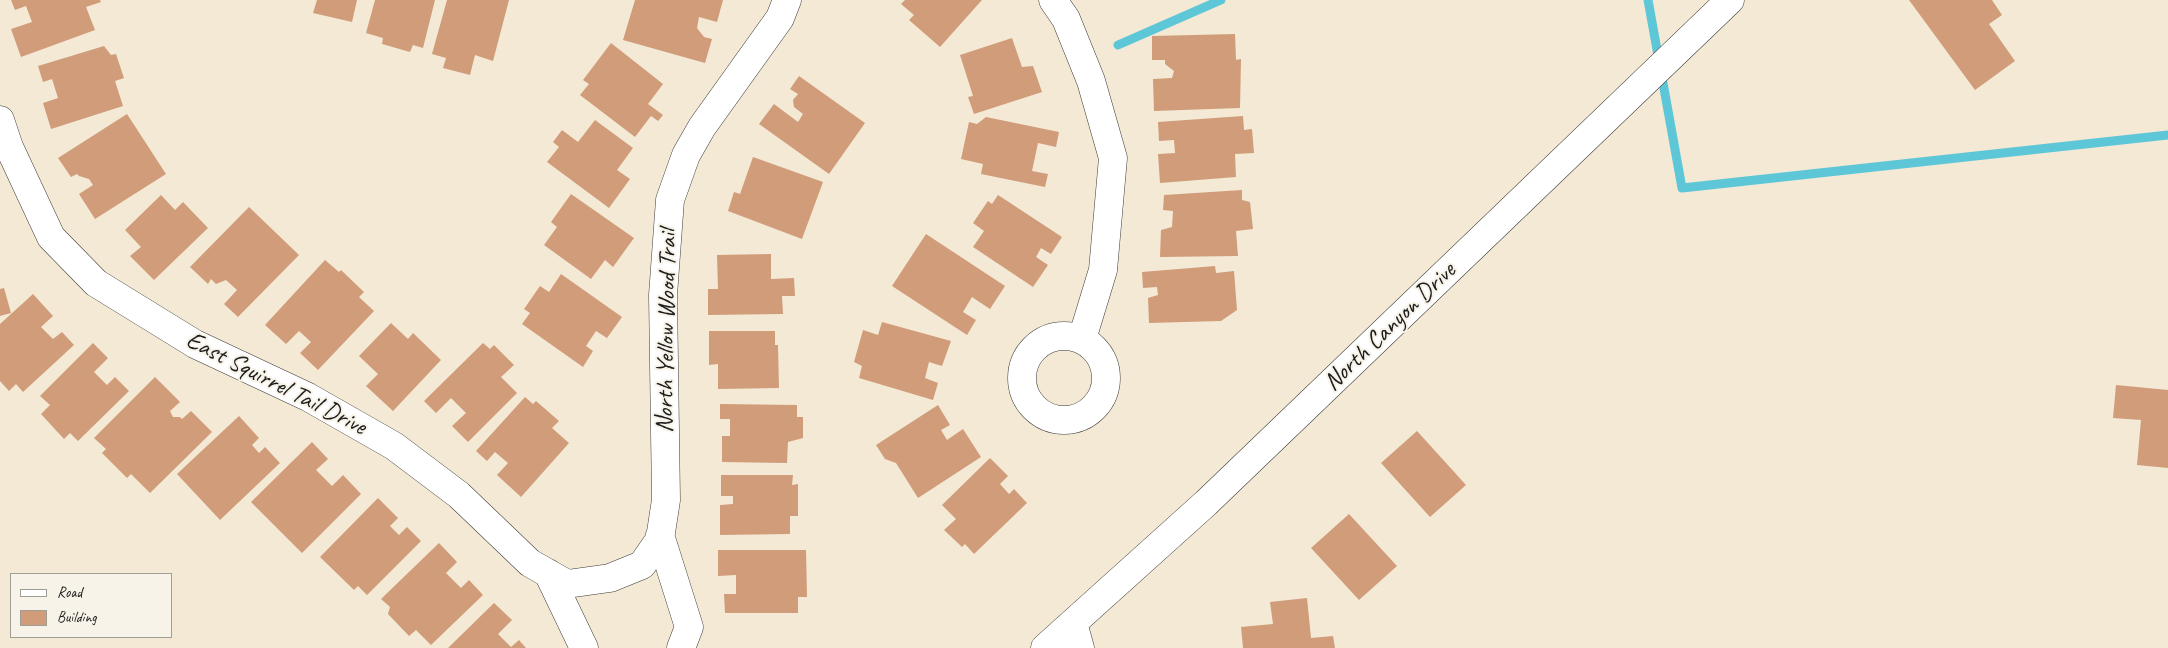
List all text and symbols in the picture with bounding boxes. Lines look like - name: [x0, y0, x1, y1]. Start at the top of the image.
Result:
- street label: North Yellow Wood Trail: [650, 229, 684, 433]
- street label: North Canyon Drive: [1318, 256, 1462, 398]
- street label: East Squirrel Tail Drive: [181, 326, 371, 442]
- legend: [10, 573, 172, 638]
- text: Road: [57, 583, 82, 602]
- text: Building: [57, 608, 96, 627]

